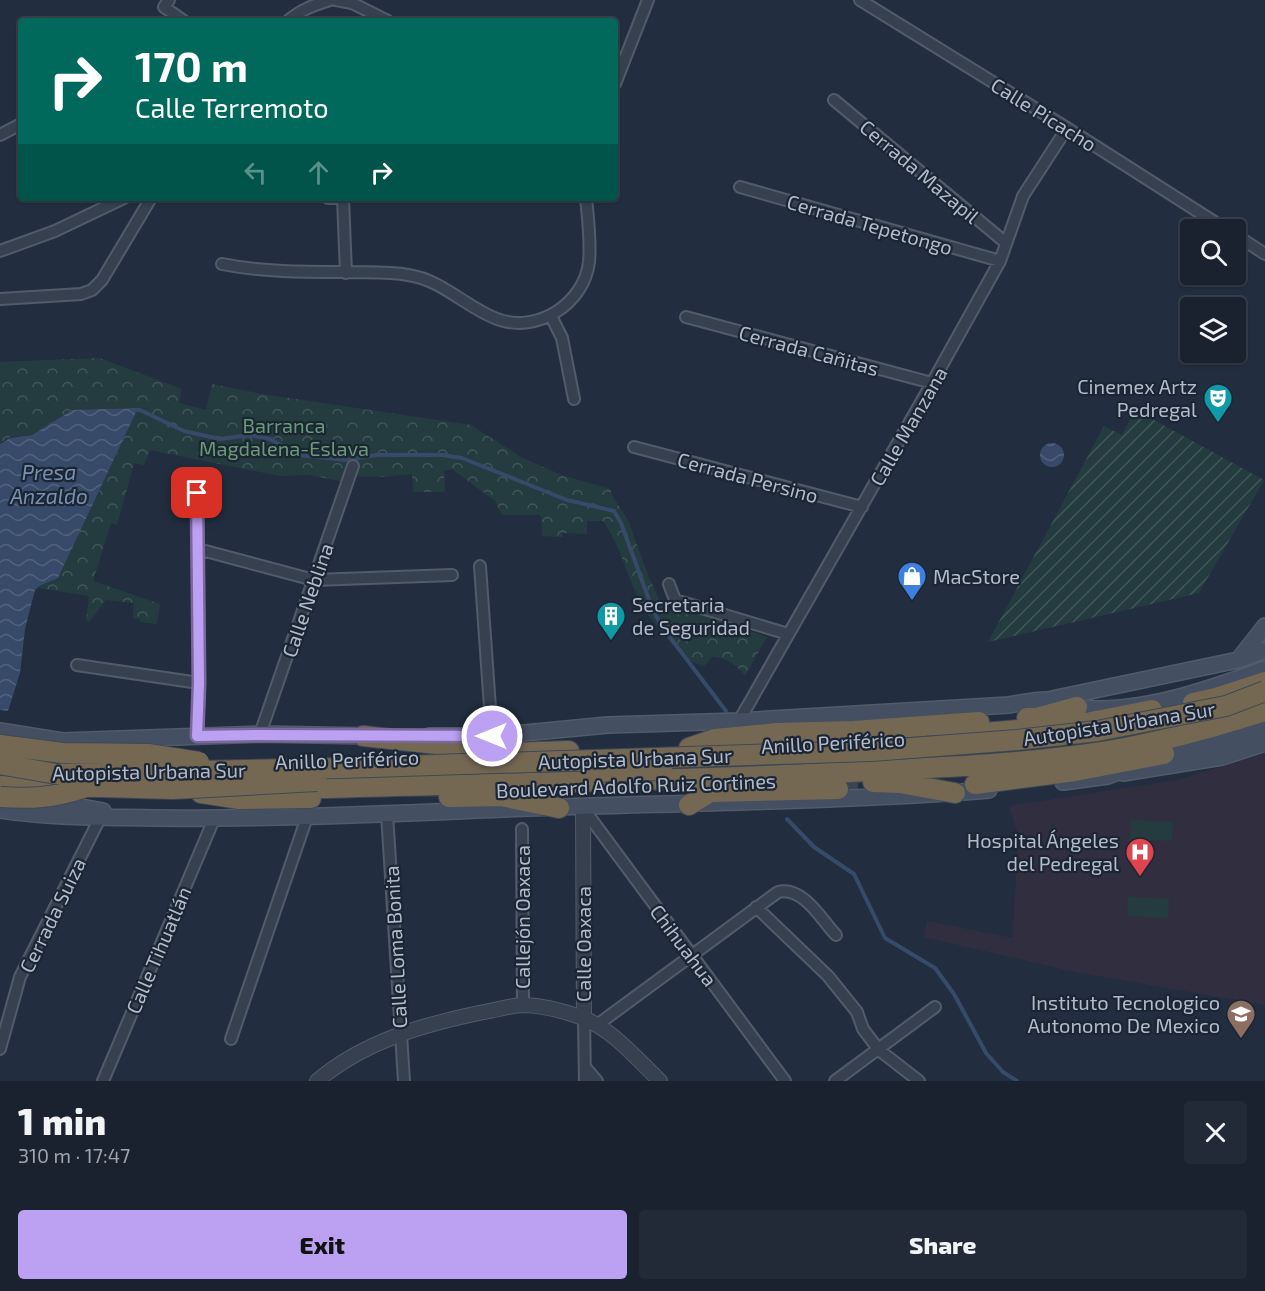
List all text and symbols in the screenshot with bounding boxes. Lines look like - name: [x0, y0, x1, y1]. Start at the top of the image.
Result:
- text: 170 m: [135, 40, 248, 90]
- icon: right: [36, 42, 114, 120]
- street label: Calle Picacho: [987, 72, 1101, 156]
- text: Calle Terremoto: [135, 91, 329, 123]
- street label: Cerrada Mazapil: [855, 114, 985, 228]
- icon: left: [239, 156, 272, 189]
- icon: ahead: [302, 156, 335, 189]
- icon: right: [365, 156, 398, 189]
- street label: Cerrada Tepetongo: [784, 189, 956, 259]
- map controls: [1180, 219, 1246, 363]
- button: search: [1180, 219, 1246, 285]
- button: layers: [1180, 297, 1246, 363]
- street label: Cerrada Cañitas: [736, 320, 882, 380]
- street label: Calle Manzana: [864, 362, 952, 490]
- place label: Cinemex Artz Pedregal: [1077, 374, 1197, 421]
- theatre icon: Cinemex Artz Pedregal: [1202, 382, 1234, 424]
- park label: Barranca Magdalena-Eslava: [199, 413, 369, 460]
- street label: Cerrada Persino: [675, 447, 821, 507]
- water label: Presa Anzaldo: [9, 459, 88, 508]
- pin: [171, 467, 222, 518]
- icon: arrive: [180, 476, 213, 509]
- street label: Calle Neblina: [276, 540, 338, 660]
- shop icon: MacStore: [896, 560, 928, 602]
- place label: MacStore: [933, 564, 1020, 588]
- place label: Secretaria de Seguridad: [632, 592, 750, 639]
- building icon: Secretaria de Seguridad: [595, 600, 627, 642]
- street label: Autopista Urbana Sur: [1021, 696, 1217, 750]
- position arrow: [460, 704, 524, 768]
- street label: Anillo Periférico: [760, 726, 906, 758]
- street label: Autopista Urbana Sur: [538, 743, 732, 773]
- street label: Anillo Periférico: [274, 744, 420, 774]
- street label: Autopista Urbana Sur: [52, 757, 246, 785]
- street label: Boulevard Adolfo Ruiz Cortines: [496, 768, 776, 802]
- place label: Hospital Ángeles del Pedregal: [967, 828, 1119, 875]
- hospital icon: Hospital Ángeles del Pedregal: [1124, 836, 1156, 878]
- street label: Callejón Oaxaca: [510, 845, 534, 989]
- street label: Cerrada Suiza: [14, 854, 90, 976]
- street label: Calle Loma Bonita: [379, 865, 411, 1029]
- street label: Calle Tihuatlán: [120, 883, 196, 1017]
- street label: Calle Oaxaca: [571, 886, 595, 1002]
- street label: Chihuahua: [646, 899, 722, 991]
- place label: Instituto Tecnologico Autonomo De Mexico: [1028, 990, 1220, 1037]
- school or university icon: Instituto Tecnologico Autonomo De Mexico: [1225, 998, 1257, 1040]
- text: 1 min: [18, 1099, 106, 1142]
- button: close: [1184, 1101, 1247, 1164]
- text: 310 m · 17:47: [18, 1143, 130, 1167]
- button: Exit: [18, 1210, 627, 1279]
- button: Share: [639, 1210, 1247, 1279]

